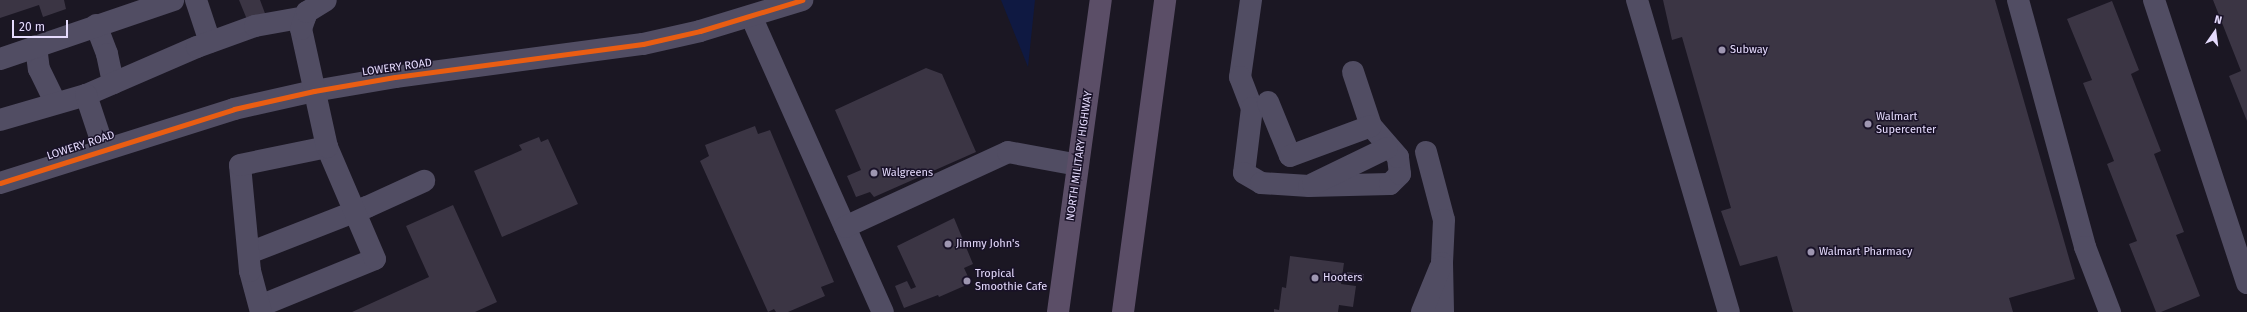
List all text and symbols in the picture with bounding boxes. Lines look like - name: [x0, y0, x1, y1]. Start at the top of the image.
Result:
- scale bar: [14, 12, 70, 38]
- north arrow: [2195, 12, 2235, 52]
- text: N: [2213, 13, 2223, 27]
- text: 20 m: [19, 20, 45, 34]
- place label: Subway: [1730, 43, 1768, 57]
- marker: Subway: [1717, 45, 1727, 55]
- street label: LOWERY ROAD: [361, 57, 433, 79]
- street label: NORTH MILITARY HIGHWAY: [1064, 90, 1096, 222]
- place label: Walmart Supercenter: [1876, 111, 1936, 137]
- marker: Walmart Supercenter: [1863, 119, 1873, 129]
- street label: LOWERY ROAD: [46, 129, 116, 163]
- place label: Walgreens: [882, 166, 933, 180]
- marker: Walgreens: [869, 168, 879, 178]
- place label: Jimmy John's: [956, 237, 1020, 251]
- marker: Jimmy John's: [943, 239, 953, 249]
- place label: Walmart Pharmacy: [1819, 245, 1912, 259]
- marker: Walmart Pharmacy: [1806, 247, 1816, 257]
- place label: Tropical Smoothie Cafe: [975, 268, 1047, 294]
- place label: Hooters: [1323, 271, 1362, 285]
- marker: Hooters: [1310, 273, 1320, 283]
- marker: Tropical Smoothie Cafe: [962, 276, 972, 286]

